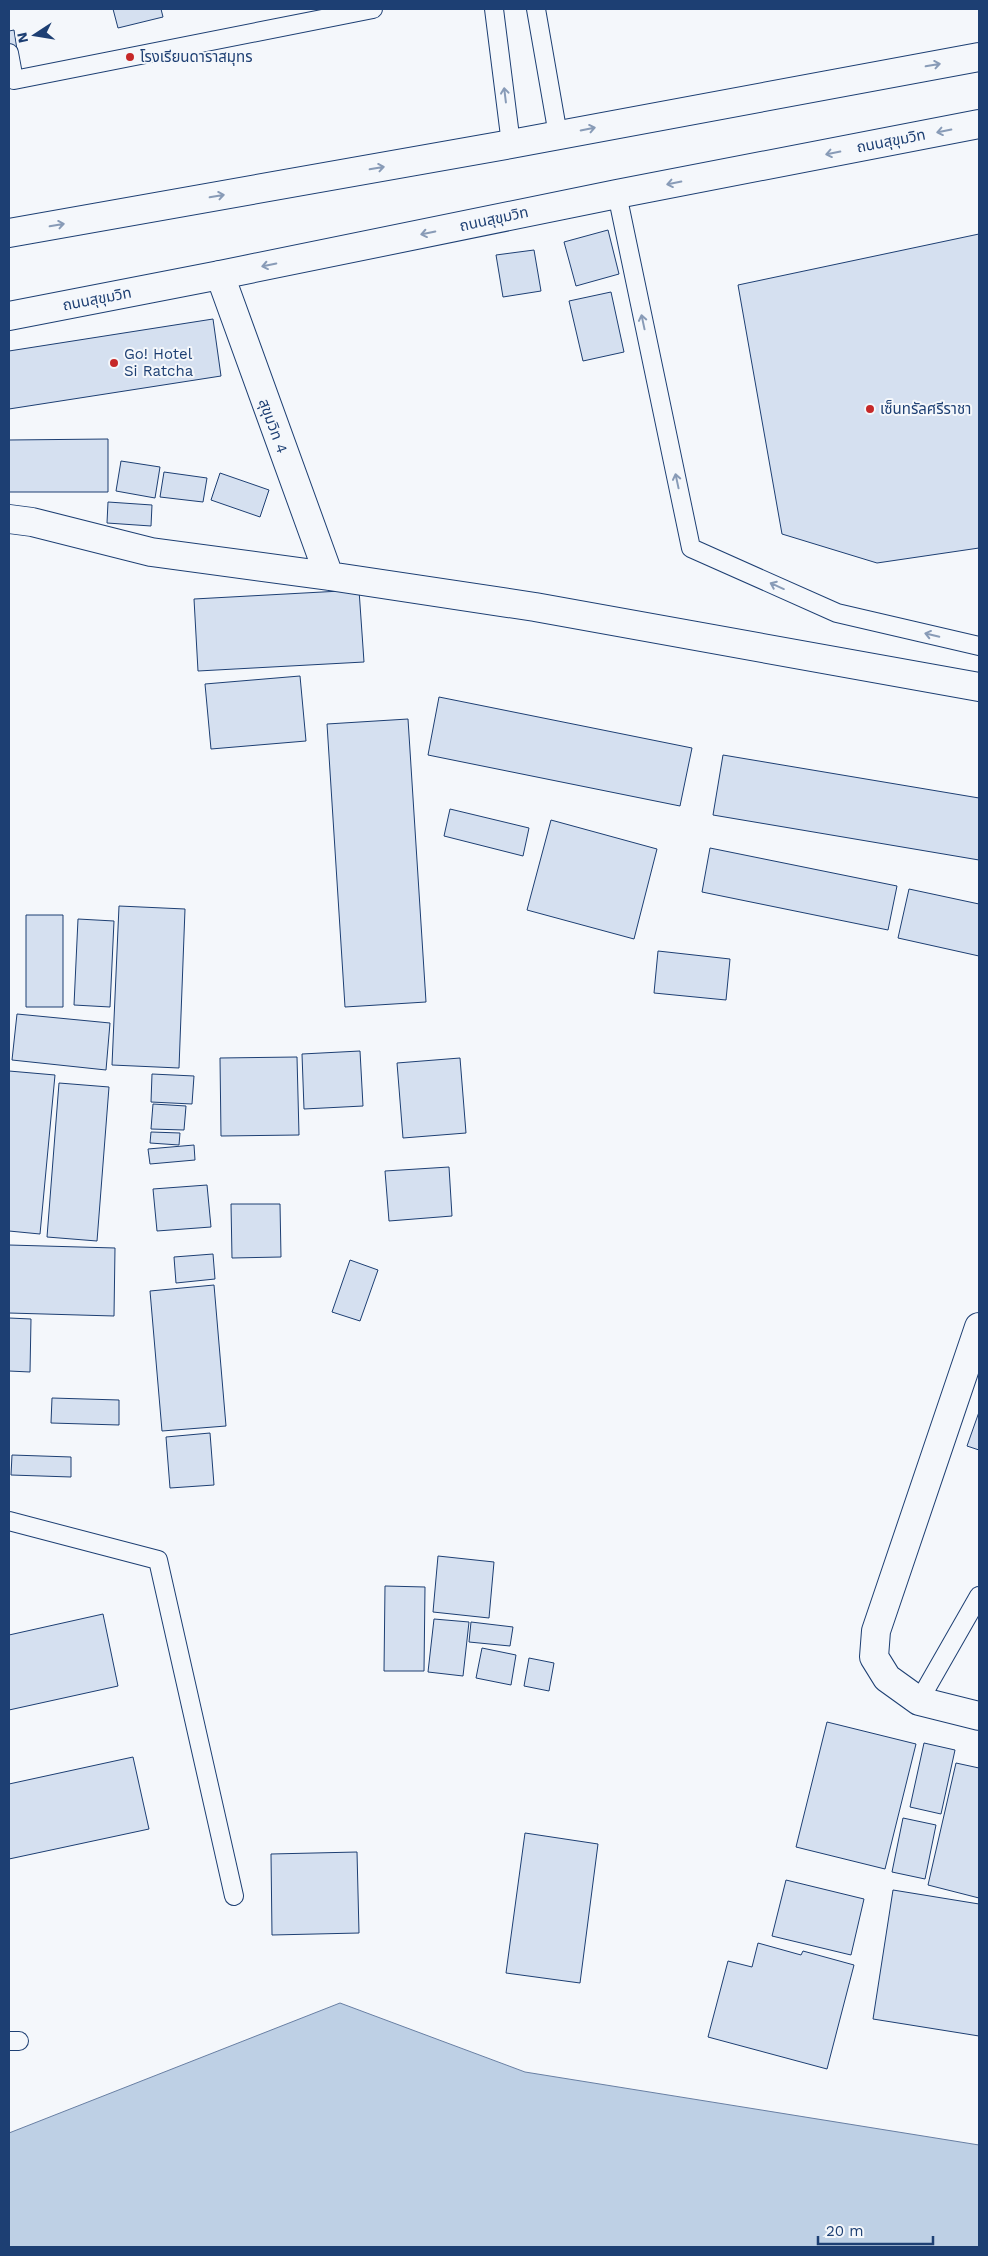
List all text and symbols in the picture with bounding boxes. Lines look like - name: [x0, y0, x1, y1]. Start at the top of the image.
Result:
- north arrow: [10, 10, 60, 60]
- text: N: [13, 31, 31, 44]
- place label: โรงเรียนดาราสมุทร: [140, 48, 253, 66]
- marker: โรงเรียนดาราสมุทร: [124, 51, 136, 63]
- one-way arrow: [925, 60, 941, 70]
- one-way arrow: [500, 88, 510, 104]
- one-way arrow: [580, 124, 596, 134]
- street label: ถนนสุขุมวิท: [855, 125, 927, 157]
- one-way arrow: [937, 127, 953, 136]
- one-way arrow: [826, 148, 842, 158]
- one-way arrow: [368, 162, 384, 172]
- one-way arrow: [666, 179, 682, 189]
- one-way arrow: [208, 191, 224, 201]
- street label: ถนนสุขุมวิท: [458, 203, 530, 235]
- one-way arrow: [48, 219, 64, 229]
- one-way arrow: [421, 228, 437, 238]
- one-way arrow: [262, 261, 278, 270]
- street label: ถนนสุขุมวิท: [61, 283, 133, 315]
- one-way arrow: [638, 315, 648, 331]
- place label: Go! Hotel Si Ratcha: [124, 345, 194, 380]
- marker: Go! Hotel Si Ratcha: [108, 357, 120, 369]
- street label: สุขุมวิท 4: [255, 396, 291, 456]
- place label: เซ็นทรัลศรีราชา: [880, 400, 971, 418]
- marker: เซ็นทรัลศรีราชา: [864, 403, 876, 415]
- one-way arrow: [672, 474, 681, 490]
- one-way arrow: [770, 581, 785, 591]
- one-way arrow: [924, 630, 940, 639]
- scale bar: [818, 2214, 933, 2246]
- text: 20 m: [826, 2222, 864, 2240]

